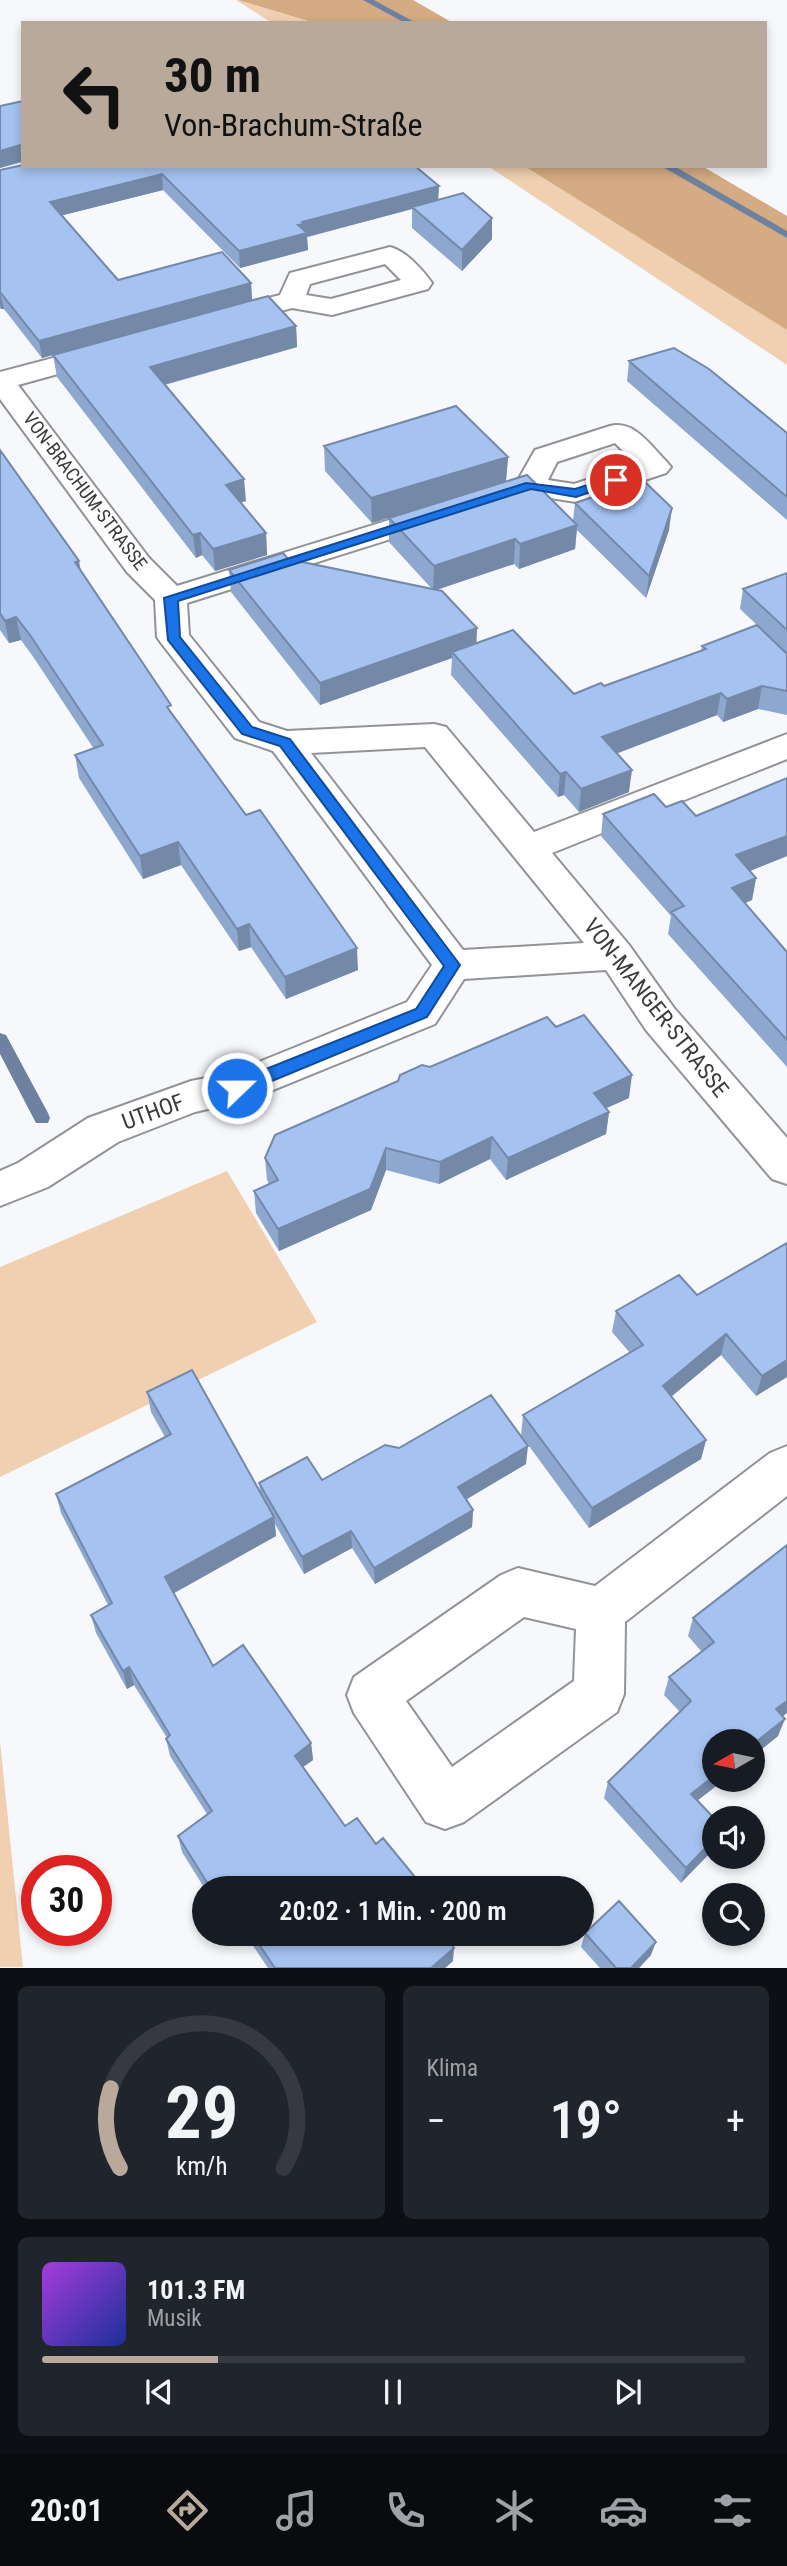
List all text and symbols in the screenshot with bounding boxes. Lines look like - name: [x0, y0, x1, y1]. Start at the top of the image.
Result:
- text: 30 m: [164, 47, 261, 104]
- icon: left: [49, 49, 140, 140]
- text: Von-Brachum-Straße: [164, 106, 423, 144]
- street label: VON-BRACHUM-STRASSE: [18, 407, 152, 575]
- pin: [586, 450, 646, 510]
- icon: arrive: [597, 461, 635, 499]
- street label: VON-MANGER-STRASSE: [578, 913, 734, 1103]
- position arrow: [200, 1051, 274, 1125]
- street label: UTHOF: [118, 1088, 188, 1136]
- north arrow: [702, 1729, 765, 1792]
- map controls: [702, 1729, 765, 1946]
- button: sound: [702, 1806, 765, 1869]
- speed limit sign: 30: [21, 1855, 112, 1946]
- button: search: [702, 1883, 765, 1946]
- text: 20:02 · 1 Min. · 200 m: [279, 1896, 507, 1926]
- text: Klima: [427, 2055, 478, 2082]
- text: 29: [164, 2071, 238, 2157]
- text: 19°: [550, 2090, 622, 2151]
- text: −: [427, 2099, 446, 2143]
- text: +: [726, 2099, 745, 2143]
- text: km/h: [176, 2152, 227, 2181]
- text: 101.3 FM: [147, 2275, 245, 2305]
- text: Musik: [147, 2305, 202, 2332]
- icon: previous: [140, 2373, 178, 2411]
- icon: pause: [374, 2373, 412, 2411]
- icon: next: [609, 2373, 647, 2411]
- icon: directions: [163, 2486, 212, 2535]
- icon: music: [272, 2486, 321, 2535]
- icon: phone: [381, 2486, 430, 2535]
- icon: climate: [490, 2486, 539, 2535]
- icon: car: [599, 2486, 648, 2535]
- icon: filters: [708, 2486, 757, 2535]
- text: 20:01: [30, 2491, 103, 2529]

